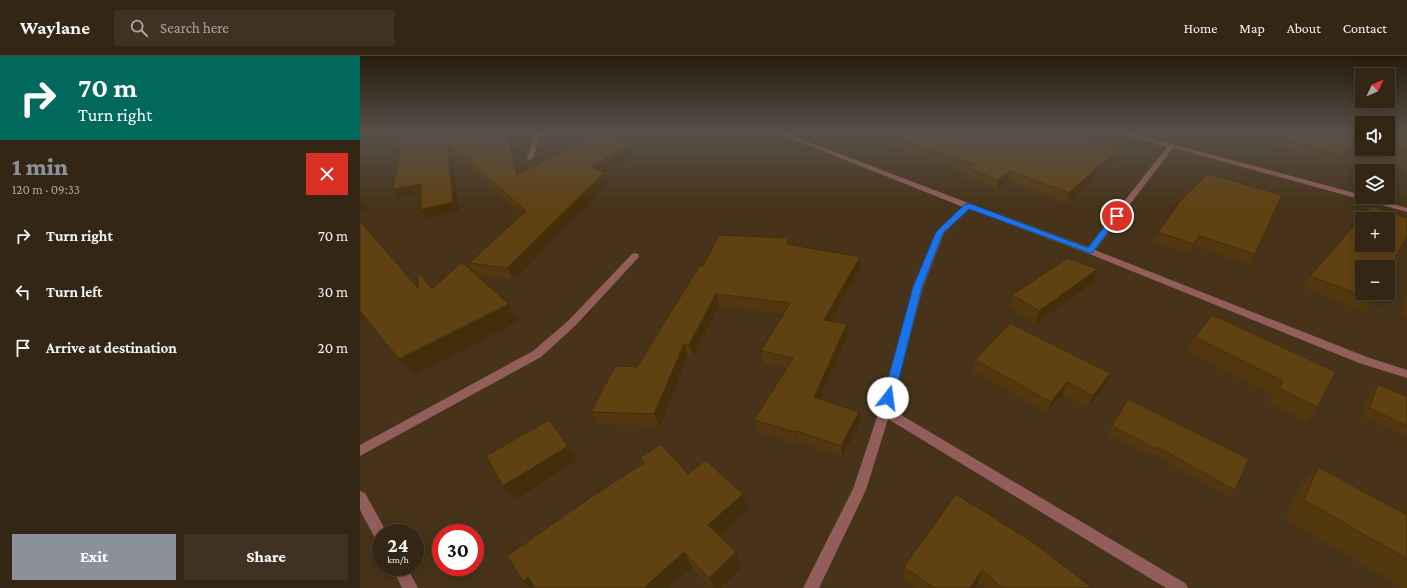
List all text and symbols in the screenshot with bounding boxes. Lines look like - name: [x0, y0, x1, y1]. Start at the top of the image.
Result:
- search box: [114, 10, 394, 46]
- text: Waylane: [20, 17, 90, 38]
- icon: search: [128, 17, 150, 39]
- text: Search here: [160, 20, 229, 36]
- text: Home: [1184, 20, 1217, 36]
- text: Map: [1239, 20, 1265, 36]
- text: About: [1287, 20, 1321, 36]
- text: Contact: [1343, 20, 1387, 36]
- north arrow: [1355, 68, 1395, 108]
- map controls: [1355, 68, 1395, 300]
- icon: right: [12, 72, 64, 124]
- text: 70 m: [78, 72, 137, 103]
- text: Turn right: [78, 105, 152, 125]
- button: sound: [1355, 116, 1395, 156]
- text: 1 min: [12, 153, 68, 180]
- button: close: [306, 153, 348, 195]
- button: layers: [1355, 164, 1395, 204]
- text: 120 m · 09:33: [12, 182, 80, 197]
- pin: [1100, 199, 1134, 233]
- icon: arrive: [1106, 205, 1128, 227]
- button: +: [1355, 212, 1395, 252]
- icon: right: [12, 225, 34, 247]
- text: Turn right: [46, 228, 113, 244]
- text: 70 m: [318, 228, 348, 244]
- button: −: [1355, 260, 1395, 300]
- icon: left: [12, 281, 34, 303]
- text: Turn left: [46, 284, 102, 300]
- text: 30 m: [318, 284, 348, 300]
- icon: arrive: [12, 337, 34, 359]
- text: Arrive at destination: [46, 340, 177, 356]
- text: 20 m: [318, 340, 348, 356]
- position arrow: [867, 377, 909, 419]
- speed limit sign: 30: [432, 524, 484, 576]
- button: Exit: [12, 534, 176, 580]
- button: Share: [184, 534, 348, 580]
- text: 24: [388, 534, 408, 556]
- text: km/h: [387, 554, 409, 565]

